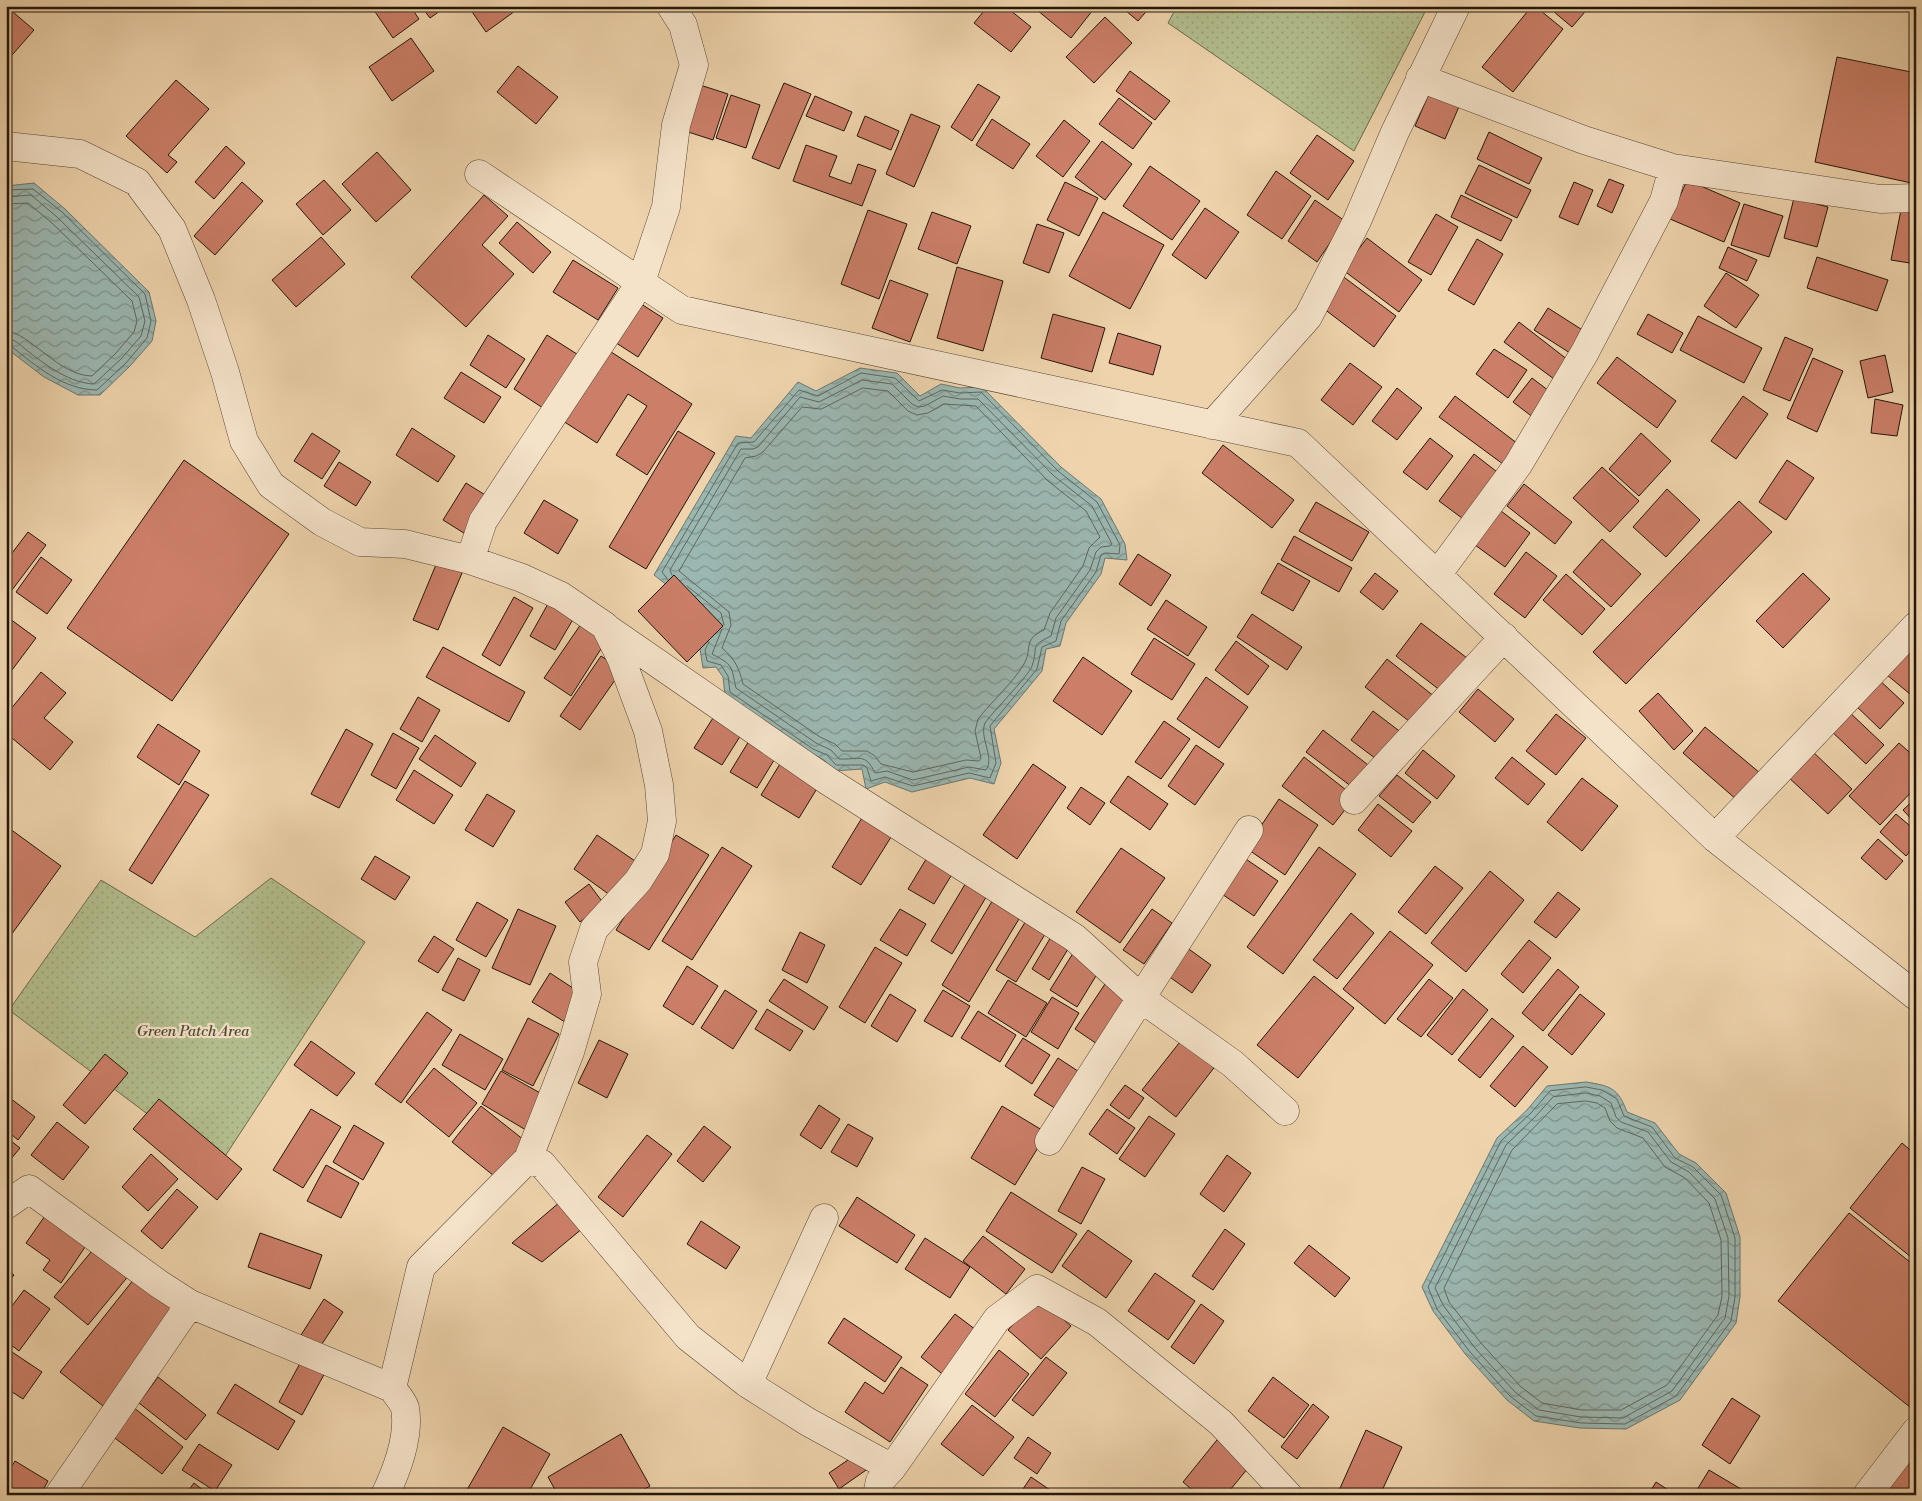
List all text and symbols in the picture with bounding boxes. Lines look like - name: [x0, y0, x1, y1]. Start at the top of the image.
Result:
- park label: Green Patch Area: [137, 1022, 250, 1041]

